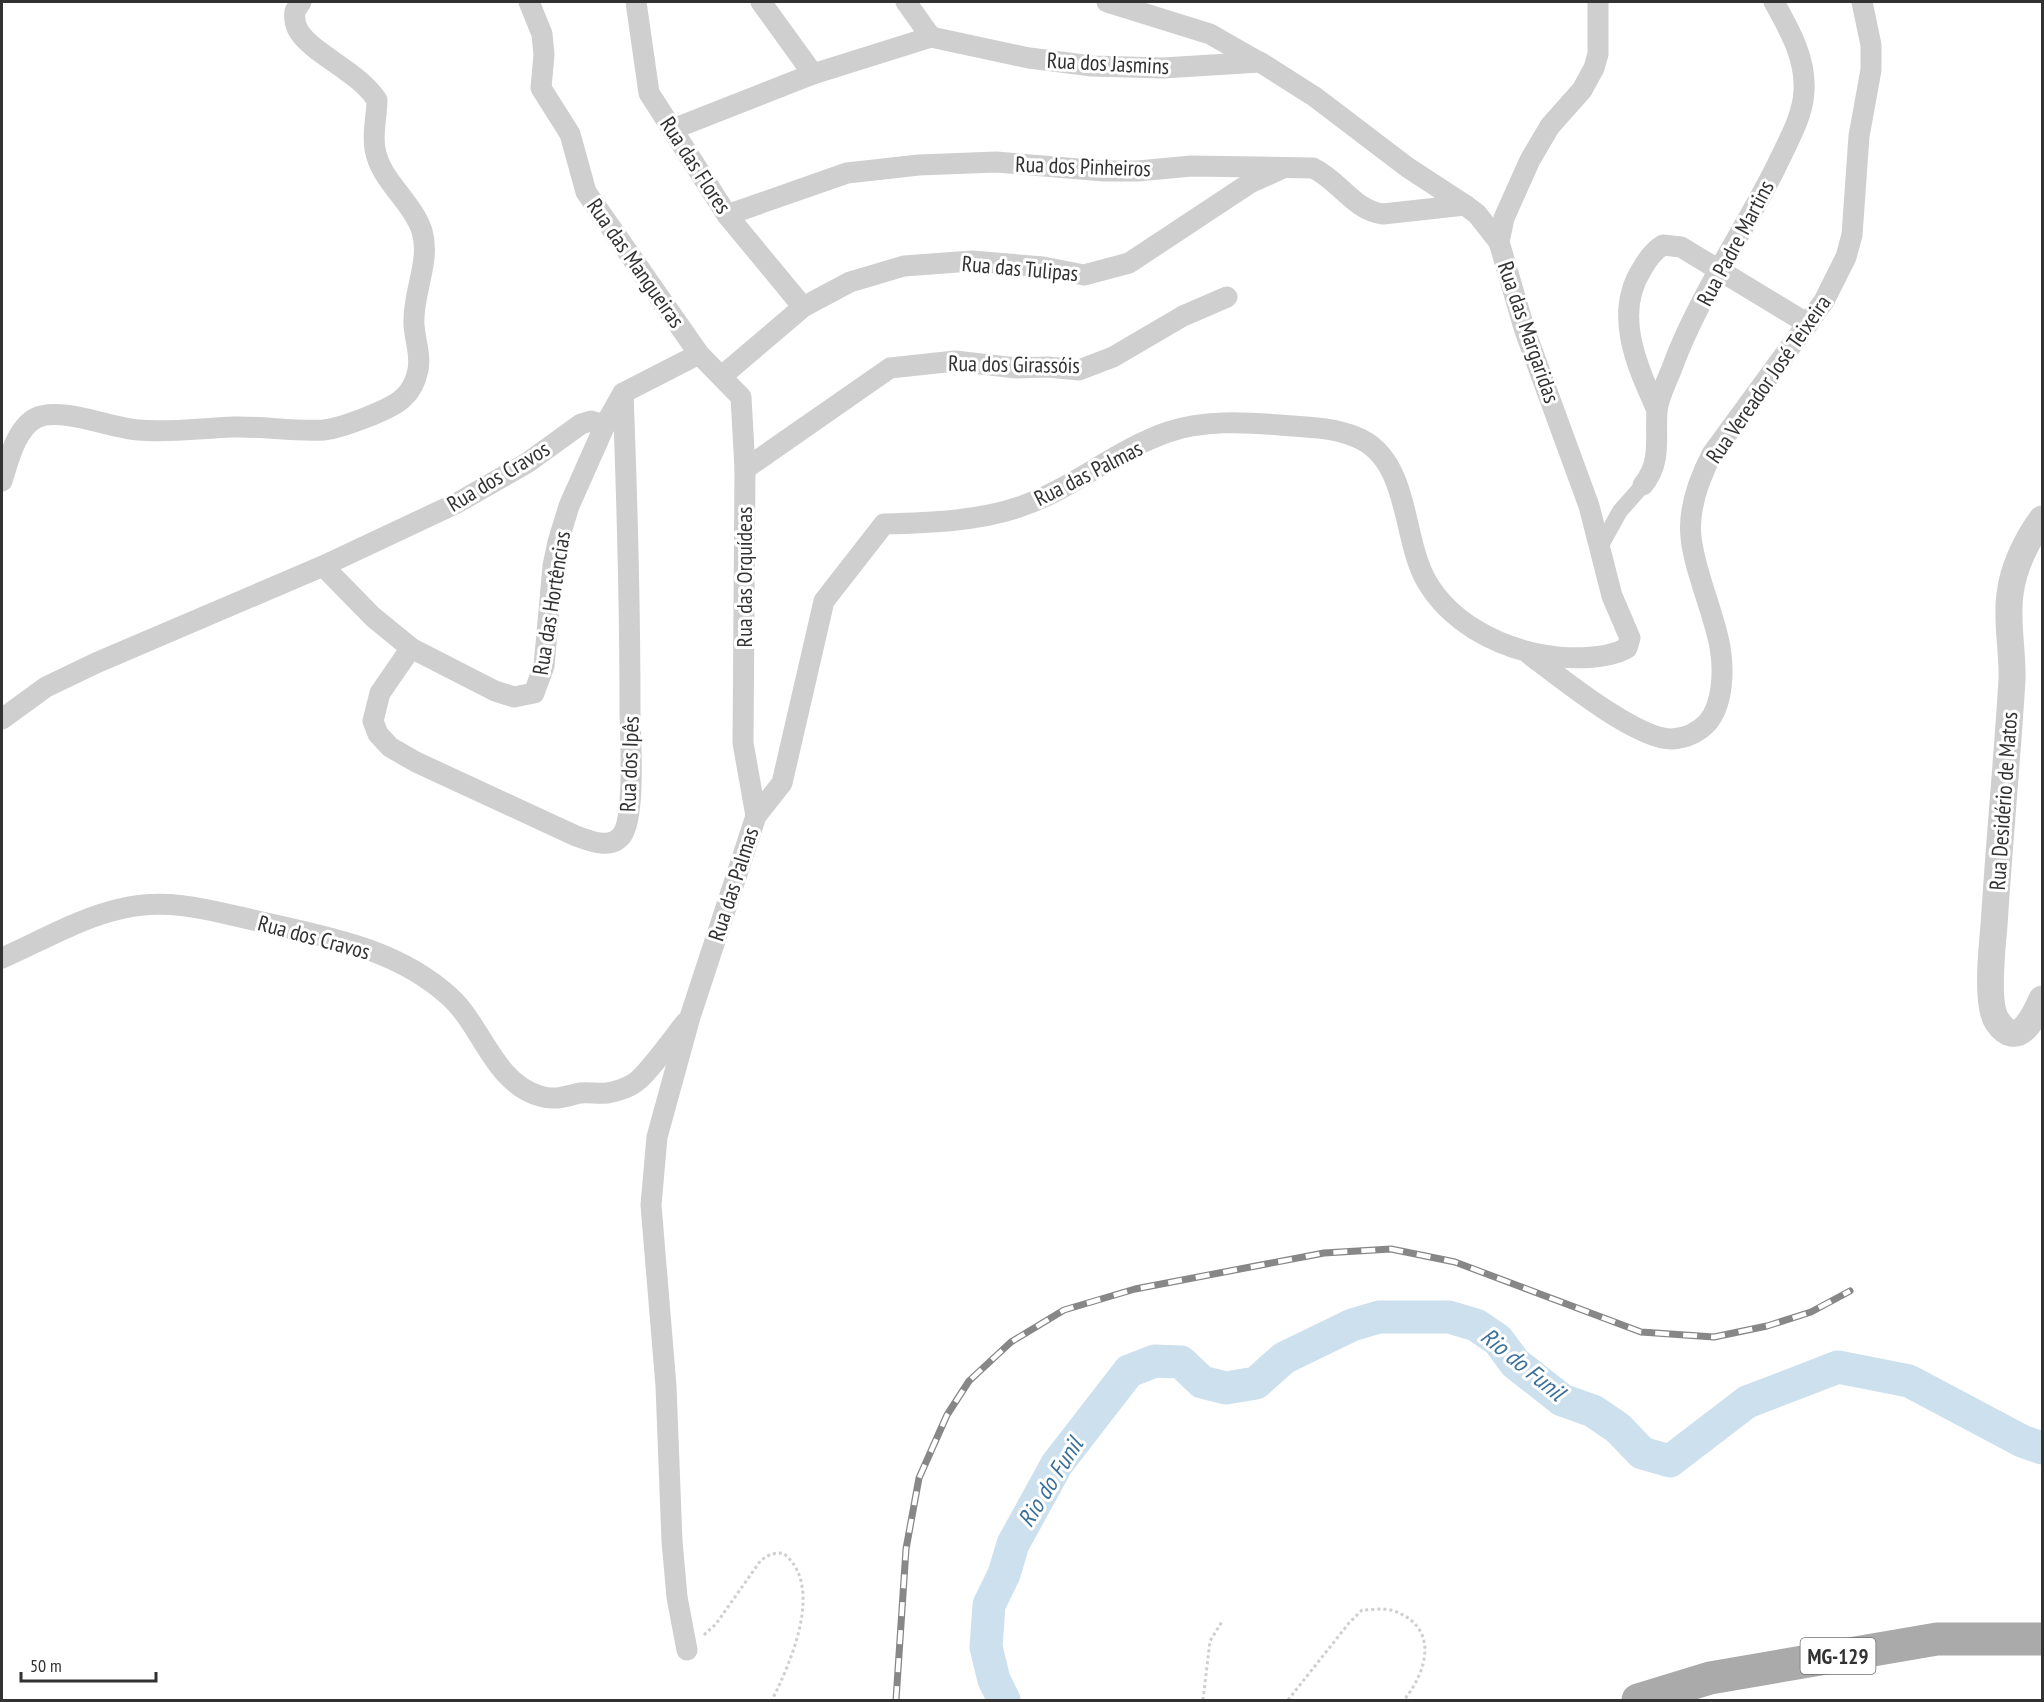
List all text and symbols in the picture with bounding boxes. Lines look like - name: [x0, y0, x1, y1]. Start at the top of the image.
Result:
- street label: Rua dos Jasmins: [1046, 46, 1170, 80]
- street label: Rua das Flores: [654, 111, 738, 219]
- street label: Rua dos Pinheiros: [1015, 150, 1151, 182]
- street label: Rua Padre Martins: [1690, 175, 1780, 311]
- street label: Rua das Mangueiras: [581, 193, 691, 333]
- street label: Rua das Tulipas: [961, 249, 1079, 287]
- street label: Rua das Margaridas: [1492, 258, 1566, 406]
- street label: Rua Vereador José Teixeira: [1699, 289, 1837, 469]
- street label: Rua dos Girassóis: [948, 349, 1080, 379]
- street label: Rua dos Cravos: [442, 434, 554, 518]
- street label: Rua das Palmas: [1029, 434, 1147, 512]
- street label: Rua das Orquídeas: [730, 507, 758, 647]
- street label: Rua das Hortências: [526, 529, 576, 677]
- street label: Rua Desidério de Matos: [1983, 711, 2023, 891]
- street label: Rua dos Ipês: [613, 716, 645, 812]
- street label: Rua das Palmas: [701, 824, 765, 944]
- street label: Rua dos Cravos: [255, 909, 373, 965]
- water label: Rio do Funil: [1475, 1321, 1573, 1409]
- water label: Rio do Funil: [1010, 1429, 1091, 1532]
- road number: MG-129: [1800, 1638, 1876, 1674]
- scale bar: [21, 1645, 156, 1683]
- text: 50 m: [30, 1654, 62, 1677]

